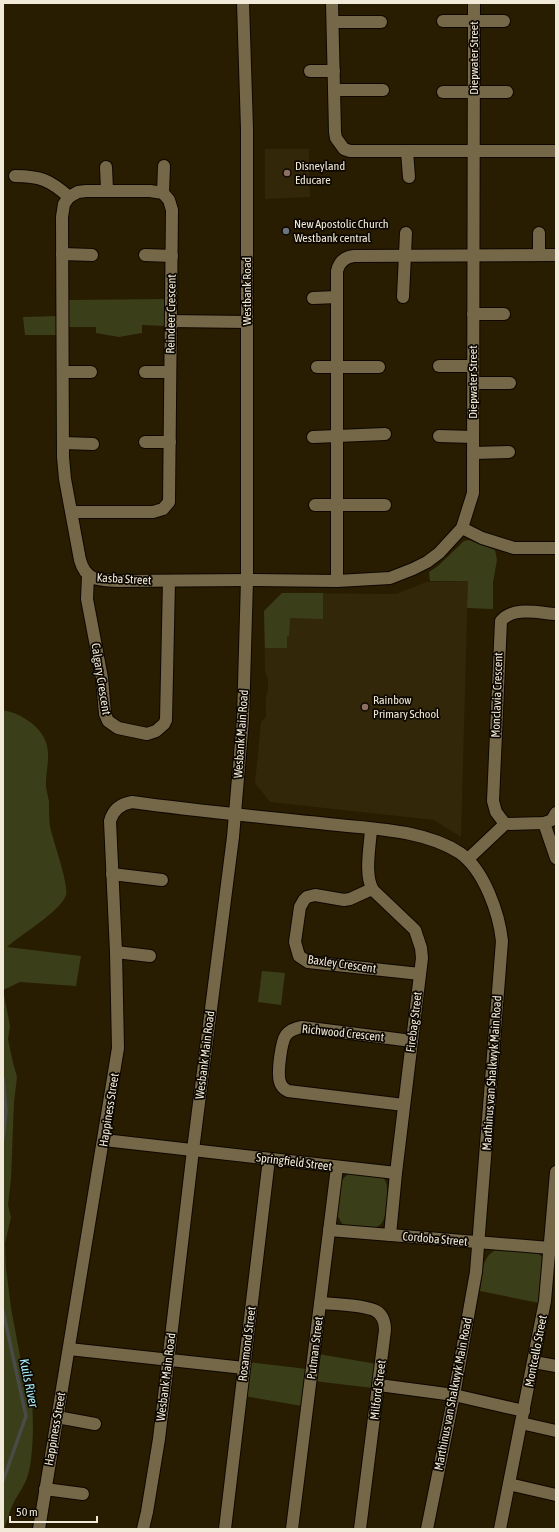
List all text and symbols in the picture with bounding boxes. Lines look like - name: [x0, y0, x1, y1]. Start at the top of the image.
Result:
- street label: Diepwater Street: [467, 21, 481, 95]
- place label: Disneyland Educare: [295, 159, 345, 187]
- marker: Disneyland Educare: [282, 168, 292, 178]
- place label: New Apostolic Church Westbank central: [294, 217, 388, 245]
- marker: New Apostolic Church Westbank central: [281, 226, 291, 236]
- street label: Westbank Road: [240, 257, 254, 325]
- street label: Reindeer Crescent: [163, 274, 179, 354]
- street label: Diepwater Street: [466, 345, 480, 419]
- street label: Kasba Street: [96, 571, 152, 587]
- street label: Calgary Crescent: [88, 642, 114, 716]
- street label: Monclavia Crescent: [489, 652, 506, 738]
- street label: Wesbank Main Road: [231, 689, 251, 779]
- place label: Rainbow Primary School: [373, 693, 440, 721]
- marker: Rainbow Primary School: [360, 702, 370, 712]
- street label: Baxley Crescent: [307, 952, 378, 976]
- street label: Firebag Street: [403, 990, 425, 1053]
- street label: Marthinus van Shalkwyk Main Road: [480, 995, 504, 1151]
- street label: Wesbank Main Road: [193, 1010, 217, 1100]
- street label: Richwood Crescent: [301, 1022, 385, 1044]
- street label: Happiness Street: [96, 1072, 122, 1148]
- street label: Springfield Street: [255, 1150, 333, 1174]
- street label: Cordoba Street: [402, 1229, 469, 1249]
- street label: Rosamond Street: [235, 1305, 259, 1382]
- street label: Montcello Street: [522, 1314, 550, 1388]
- street label: Putman Street: [304, 1315, 326, 1380]
- street label: Marthinus van Shalkwyk Main Road: [431, 1317, 475, 1471]
- street label: Wesbank Main Road: [154, 1332, 178, 1422]
- water label: Kuils River: [16, 1357, 42, 1410]
- street label: Milford Street: [367, 1359, 389, 1421]
- street label: Happiness Street: [42, 1391, 68, 1467]
- scale bar: [10, 1498, 97, 1524]
- text: 50 m: [16, 1505, 38, 1519]

